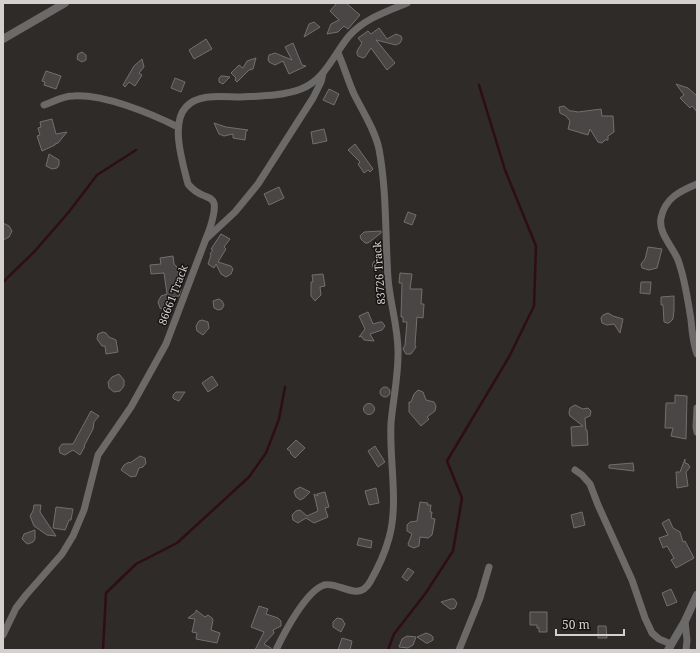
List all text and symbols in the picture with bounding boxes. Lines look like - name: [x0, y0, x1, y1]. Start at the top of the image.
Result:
- street label: 83726 Track: [369, 240, 388, 305]
- street label: 86661 Track: [154, 262, 191, 327]
- scale bar: [556, 611, 624, 637]
- text: 50 m: [562, 616, 590, 633]

